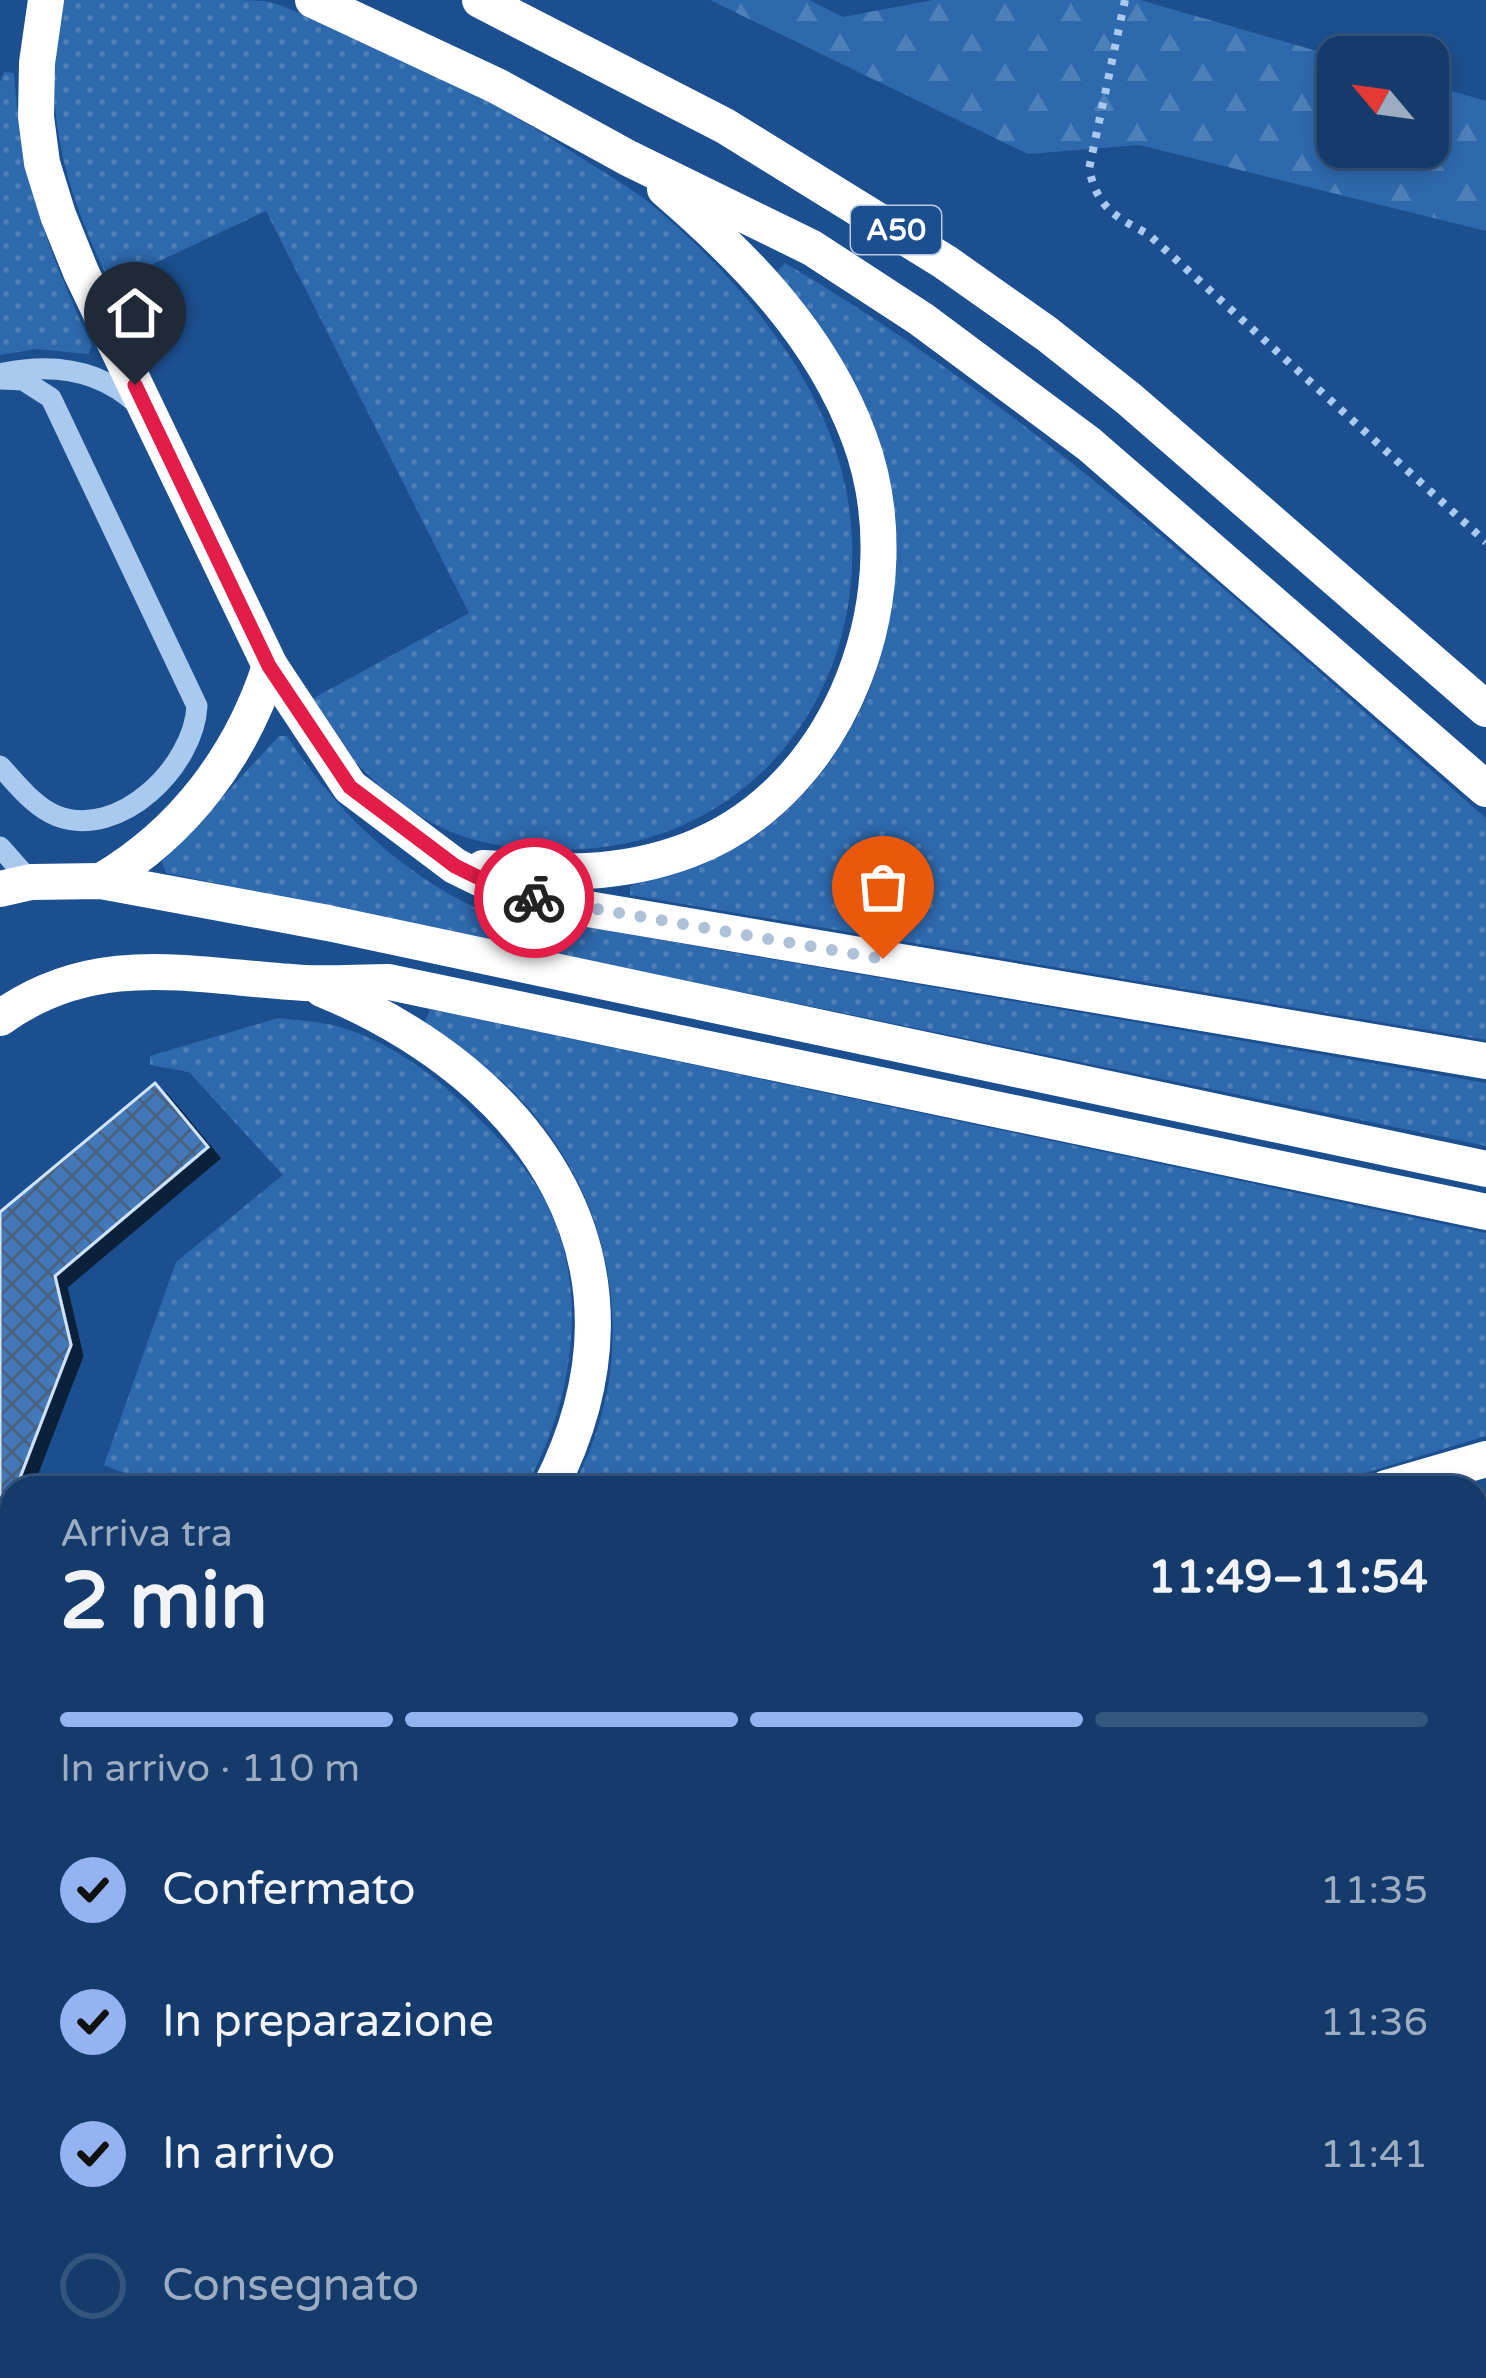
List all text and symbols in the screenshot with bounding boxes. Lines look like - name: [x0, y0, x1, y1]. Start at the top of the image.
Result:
- north arrow: [1317, 36, 1449, 168]
- map controls: [1317, 36, 1449, 168]
- road number: A50: [851, 206, 941, 254]
- pin: [84, 262, 186, 385]
- icon: home: [102, 280, 168, 346]
- pin: [832, 836, 934, 959]
- courier: [474, 838, 594, 958]
- icon: bag: [850, 854, 916, 920]
- icon: bike: [501, 865, 567, 931]
- text: Arriva tra: [60, 1510, 233, 1557]
- text: 11:49–11:54: [1148, 1551, 1428, 1605]
- text: 2 min: [60, 1555, 268, 1649]
- text: In arrivo · 110 m: [60, 1745, 360, 1792]
- icon: check: [60, 1857, 126, 1923]
- text: Confermato: [162, 1863, 416, 1917]
- text: 11:35: [1320, 1867, 1428, 1914]
- icon: check: [60, 1989, 126, 2055]
- text: In preparazione: [162, 1995, 494, 2049]
- text: 11:36: [1320, 1999, 1428, 2046]
- icon: check: [60, 2121, 126, 2187]
- text: In arrivo: [162, 2127, 335, 2181]
- text: 11:41: [1320, 2131, 1428, 2178]
- text: Consegnato: [162, 2259, 419, 2313]

